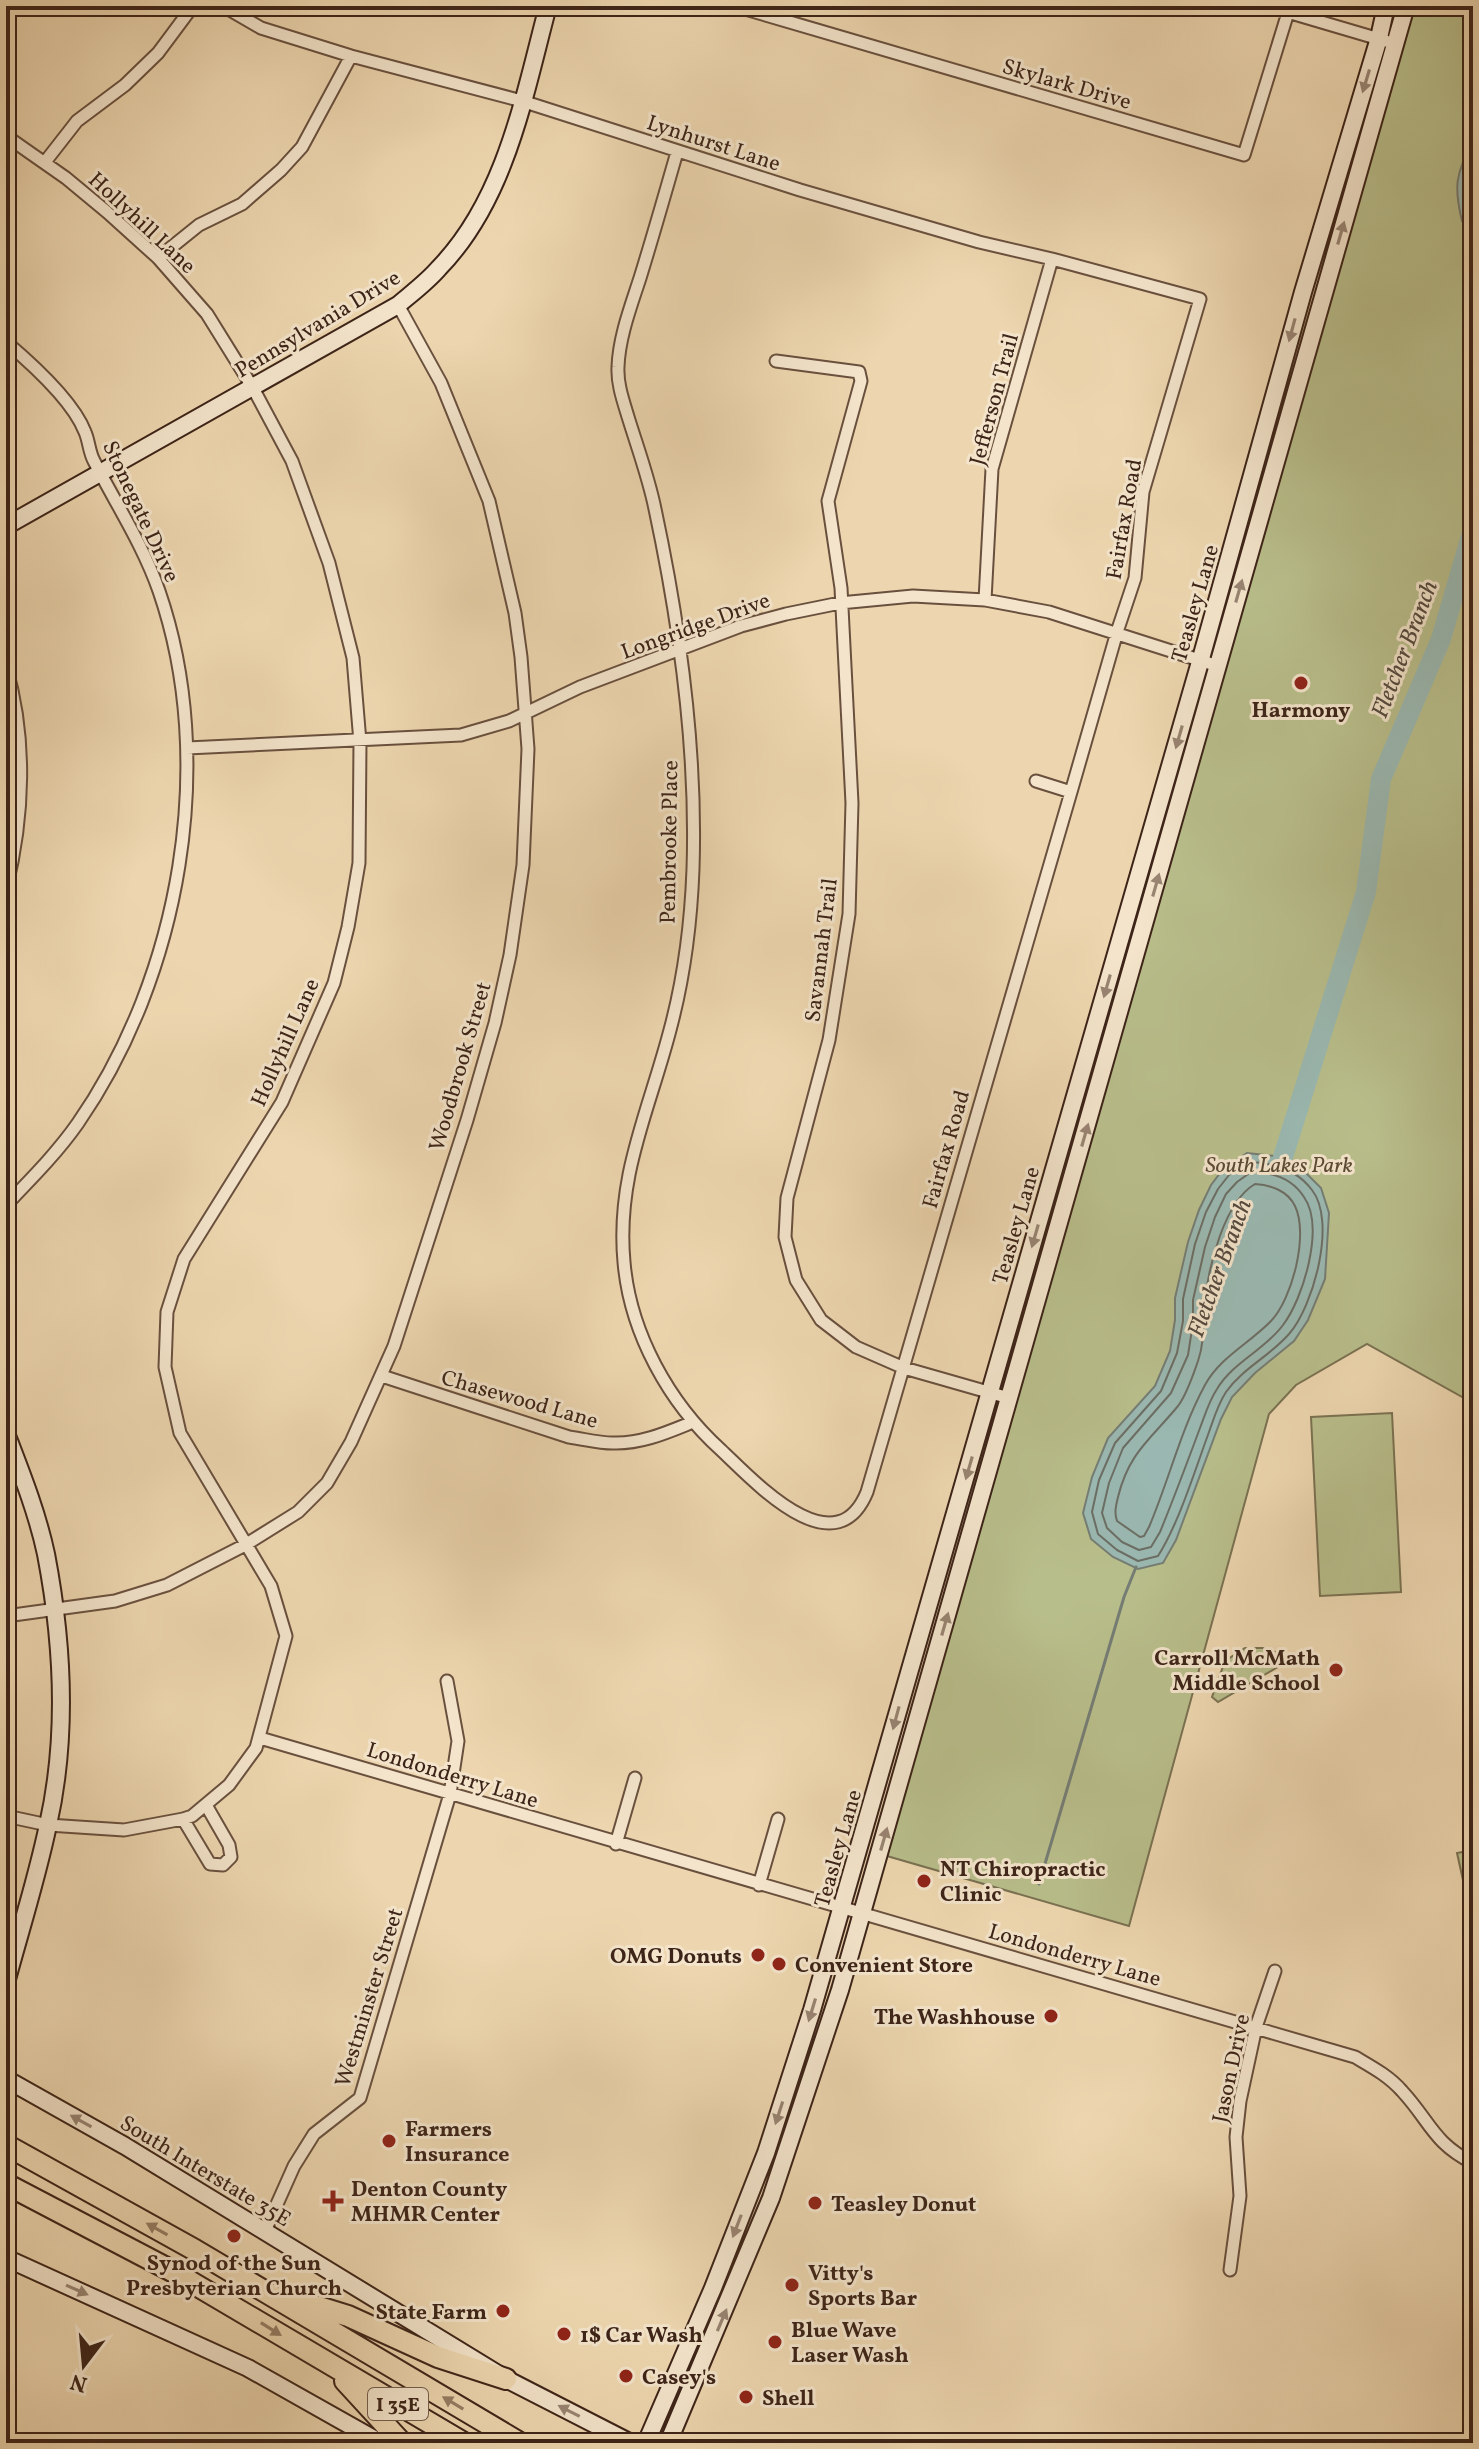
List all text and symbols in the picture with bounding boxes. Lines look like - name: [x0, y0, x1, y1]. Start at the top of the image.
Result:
- street label: Skylark Drive: [998, 52, 1134, 119]
- one-way arrow: [1359, 70, 1372, 94]
- street label: Lynhurst Lane: [642, 108, 784, 181]
- street label: Hollyhill Lane: [81, 166, 202, 282]
- one-way arrow: [1335, 221, 1348, 245]
- street label: Pennsylvania Drive: [230, 263, 407, 387]
- one-way arrow: [1285, 319, 1298, 343]
- street label: Jefferson Trail: [963, 330, 1028, 469]
- street label: Stonegate Drive: [93, 436, 186, 588]
- street label: Fairfax Road: [1100, 457, 1151, 582]
- street label: Teasley Lane: [1165, 541, 1228, 666]
- water label: Fletcher Branch: [1364, 576, 1448, 723]
- one-way arrow: [1233, 578, 1246, 602]
- street label: Longridge Drive: [617, 586, 775, 669]
- marker: Harmony: [1292, 674, 1310, 692]
- place label: Harmony: [1252, 696, 1351, 727]
- one-way arrow: [1172, 724, 1184, 749]
- street label: Pembrooke Place: [654, 760, 687, 924]
- one-way arrow: [1150, 872, 1163, 896]
- street label: Savannah Trail: [798, 877, 847, 1024]
- street label: Hollyhill Lane: [244, 974, 328, 1112]
- one-way arrow: [1100, 975, 1113, 999]
- street label: Woodbrook Street: [422, 978, 500, 1155]
- street label: Fairfax Road: [916, 1087, 979, 1213]
- one-way arrow: [1079, 1123, 1092, 1147]
- park label: South Lakes Park: [1205, 1151, 1353, 1182]
- street label: Teasley Lane: [986, 1163, 1049, 1288]
- water label: Fletcher Branch: [1180, 1195, 1262, 1343]
- one-way arrow: [1028, 1225, 1041, 1249]
- street label: Chasewood Lane: [437, 1363, 601, 1438]
- one-way arrow: [962, 1455, 974, 1480]
- one-way arrow: [939, 1612, 952, 1636]
- place label: Carroll McMath Middle School: [1154, 1644, 1320, 1700]
- marker: Carroll McMath Middle School: [1327, 1661, 1345, 1679]
- one-way arrow: [890, 1705, 902, 1730]
- street label: Londonderry Lane: [363, 1736, 542, 1817]
- street label: Teasley Lane: [808, 1786, 871, 1911]
- one-way arrow: [878, 1826, 891, 1850]
- place label: NT Chiropractic Clinic: [940, 1855, 1106, 1911]
- marker: NT Chiropractic Clinic: [915, 1872, 933, 1890]
- street label: Westminster Street: [328, 1904, 412, 2091]
- street label: Londonderry Lane: [984, 1917, 1164, 1996]
- place label: OMG Donuts: [610, 1942, 742, 1973]
- marker: OMG Donuts: [749, 1946, 767, 1964]
- place label: Convenient Store: [795, 1951, 973, 1982]
- marker: Convenient Store: [770, 1955, 788, 1973]
- one-way arrow: [805, 1998, 818, 2022]
- place label: The Washhouse: [874, 2003, 1035, 2034]
- marker: The Washhouse: [1042, 2007, 1060, 2025]
- street label: Jason Drive: [1206, 2011, 1259, 2126]
- one-way arrow: [772, 2101, 785, 2125]
- street label: South Interstate 35E: [113, 2109, 296, 2236]
- one-way arrow: [70, 2114, 92, 2128]
- place label: Farmers Insurance: [405, 2115, 510, 2171]
- marker: Farmers Insurance: [380, 2132, 398, 2150]
- place label: Denton County MHMR Center: [351, 2175, 508, 2231]
- marker: Denton County MHMR Center: [322, 2190, 344, 2212]
- place label: Teasley Donut: [831, 2190, 976, 2221]
- marker: Teasley Donut: [806, 2194, 824, 2212]
- one-way arrow: [731, 2214, 744, 2238]
- one-way arrow: [146, 2222, 168, 2236]
- marker: Synod of the Sun Presbyterian Church: [225, 2227, 243, 2245]
- place label: Synod of the Sun Presbyterian Church: [126, 2249, 342, 2305]
- place label: Vitty's Sports Bar: [808, 2259, 918, 2315]
- marker: Vitty's Sports Bar: [783, 2276, 801, 2294]
- one-way arrow: [65, 2283, 89, 2296]
- place label: State Farm: [375, 2298, 487, 2329]
- marker: State Farm: [494, 2302, 512, 2320]
- one-way arrow: [715, 2308, 728, 2332]
- place label: Blue Wave Laser Wash: [791, 2316, 909, 2372]
- one-way arrow: [260, 2321, 282, 2335]
- place label: 1$ Car Wash: [580, 2321, 703, 2352]
- north arrow: [44, 2325, 124, 2405]
- marker: 1$ Car Wash: [555, 2325, 573, 2343]
- marker: Blue Wave Laser Wash: [766, 2333, 784, 2351]
- place label: Casey's: [642, 2363, 716, 2394]
- text: N: [67, 2365, 91, 2399]
- marker: Casey's: [617, 2367, 635, 2385]
- place label: Shell: [762, 2384, 814, 2415]
- road number: I 35E: [368, 2388, 428, 2420]
- marker: Shell: [737, 2388, 755, 2406]
- one-way arrow: [442, 2396, 464, 2410]
- one-way arrow: [558, 2404, 580, 2418]

